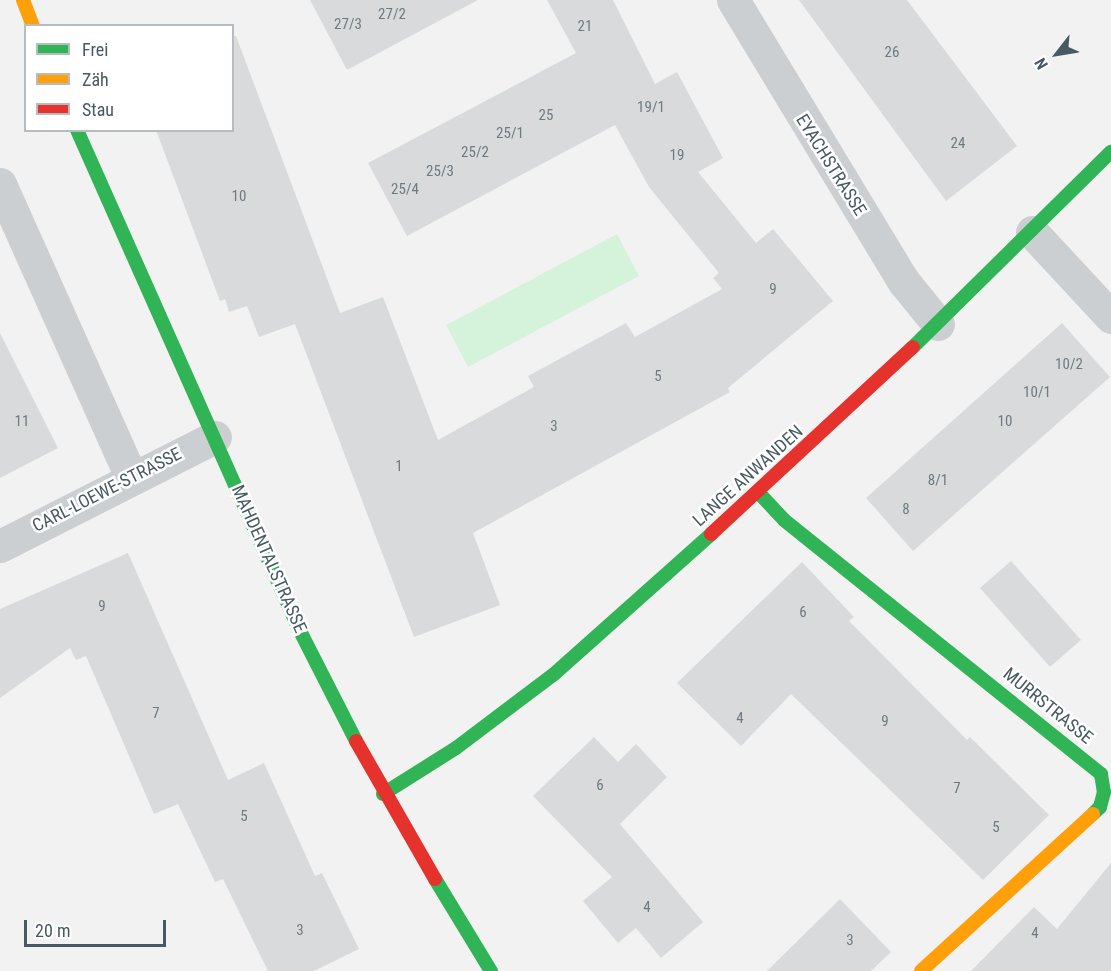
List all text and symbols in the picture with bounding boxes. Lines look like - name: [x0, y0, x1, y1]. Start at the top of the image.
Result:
- house number: 27/2: [378, 6, 406, 24]
- house number: 27/3: [334, 16, 362, 34]
- house number: 21: [578, 18, 592, 36]
- legend: [24, 24, 234, 132]
- north arrow: [1027, 24, 1087, 84]
- text: Frei: [82, 39, 108, 60]
- house number: 26: [885, 44, 899, 62]
- text: N: [1030, 54, 1052, 73]
- text: Zäh: [82, 69, 109, 90]
- text: Stau: [82, 99, 114, 120]
- house number: 19/1: [637, 99, 665, 117]
- house number: 25: [539, 107, 553, 125]
- street label: EYACHSTRASSE: [791, 110, 871, 220]
- house number: 25/1: [496, 125, 524, 143]
- house number: 24: [951, 135, 965, 153]
- house number: 25/2: [461, 144, 489, 162]
- house number: 19: [670, 147, 684, 165]
- house number: 25/3: [426, 163, 454, 181]
- house number: 25/4: [391, 181, 419, 199]
- house number: 10: [232, 188, 246, 206]
- house number: 9: [769, 281, 777, 299]
- house number: 10/2: [1055, 356, 1083, 374]
- house number: 5: [654, 368, 662, 386]
- house number: 10/1: [1023, 384, 1051, 402]
- house number: 11: [15, 413, 29, 431]
- house number: 10: [998, 413, 1012, 431]
- house number: 3: [550, 418, 558, 436]
- street label: LANGE ANWANDEN: [688, 421, 808, 531]
- street label: CARL-LOEWE-STRASSE: [29, 443, 185, 537]
- house number: 1: [395, 458, 403, 476]
- house number: 8/1: [928, 472, 948, 490]
- street label: MAHDENTALSTRASSE: [227, 482, 311, 636]
- house number: 8: [902, 501, 910, 519]
- house number: 9: [98, 598, 106, 616]
- house number: 6: [799, 604, 807, 622]
- street label: MURRSTRASSE: [999, 663, 1097, 749]
- house number: 7: [152, 705, 160, 723]
- house number: 4: [736, 710, 744, 728]
- house number: 9: [881, 713, 889, 731]
- house number: 6: [596, 777, 604, 795]
- house number: 7: [953, 780, 961, 798]
- house number: 5: [240, 808, 248, 826]
- house number: 5: [992, 819, 1000, 837]
- house number: 4: [643, 899, 651, 917]
- scale bar: [27, 908, 170, 946]
- text: 20 m: [35, 920, 70, 941]
- house number: 3: [296, 922, 304, 940]
- house number: 4: [1031, 925, 1039, 943]
- house number: 3: [846, 932, 854, 950]

